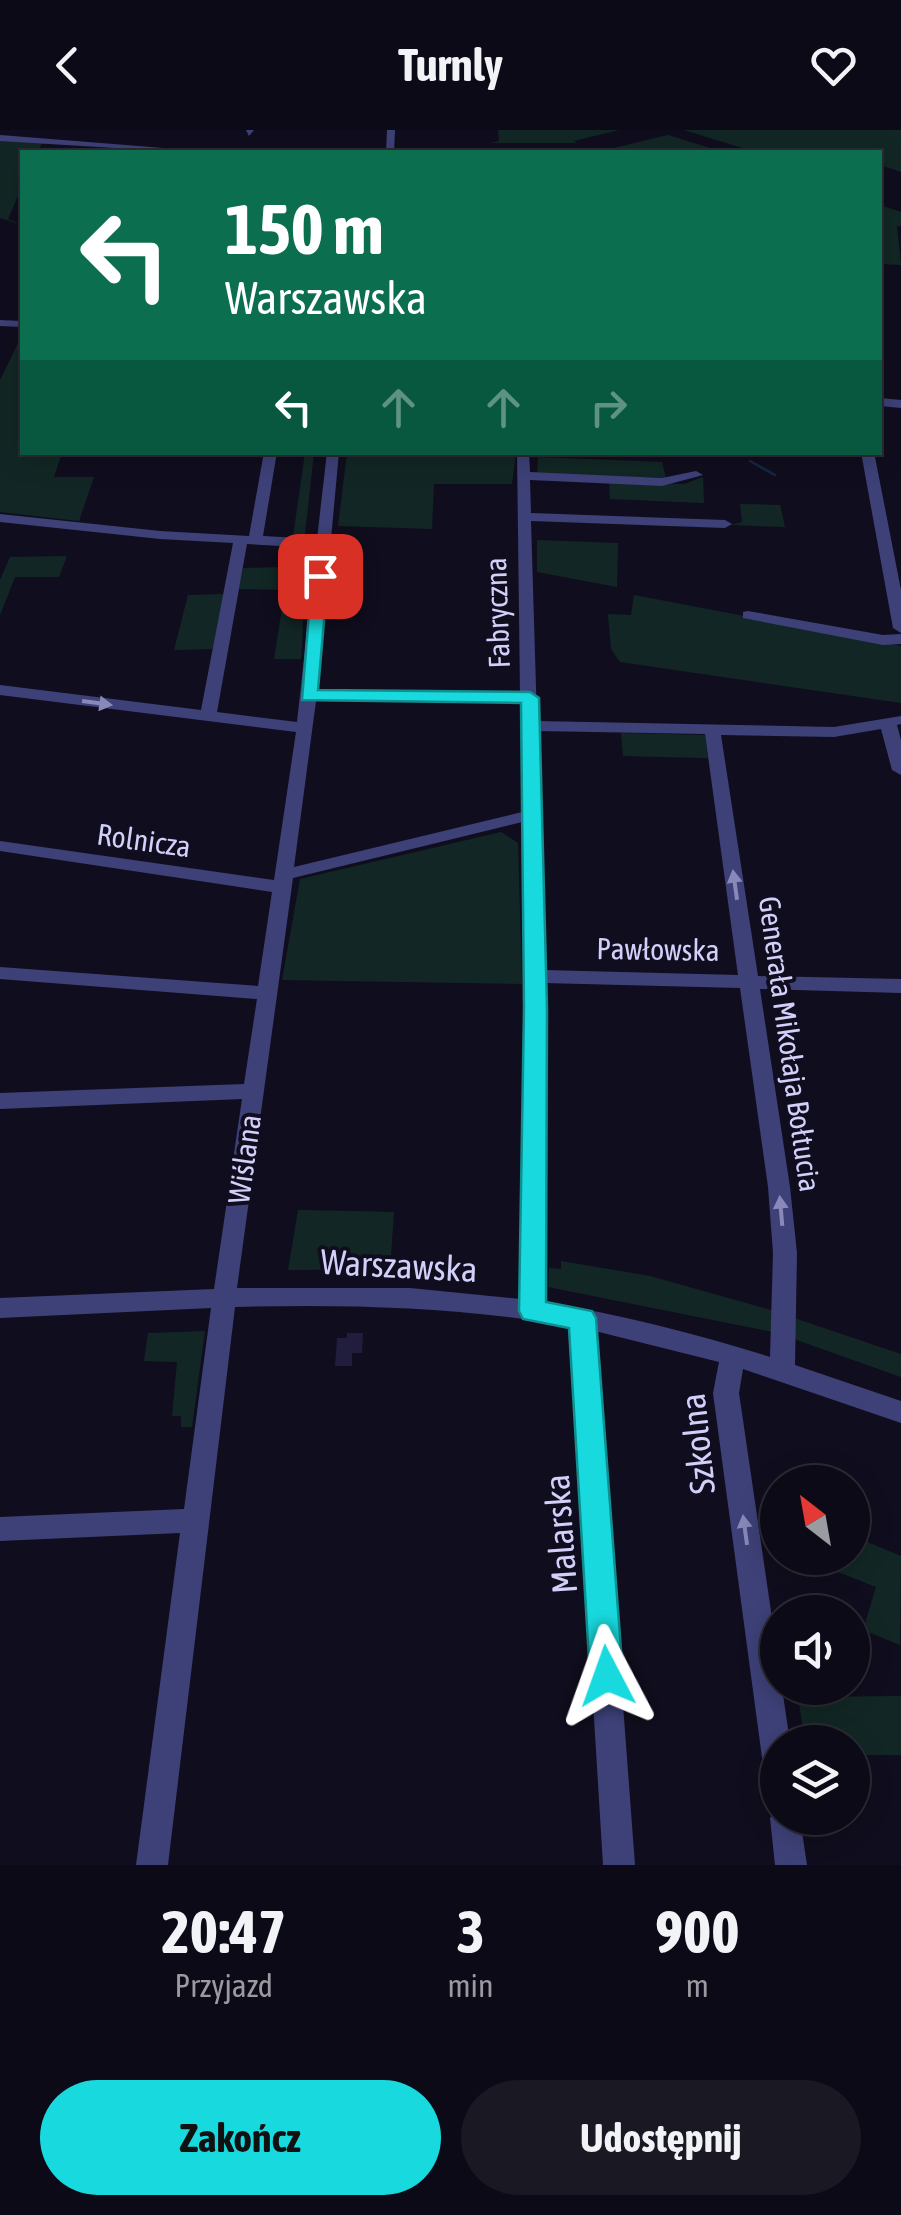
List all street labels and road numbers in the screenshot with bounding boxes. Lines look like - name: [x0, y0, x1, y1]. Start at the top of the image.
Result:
- street label: Fabryczna: [478, 557, 516, 669]
- street label: Rolnicza: [95, 817, 193, 863]
- street label: Generała Mikołaja Bołtucia: [752, 894, 828, 1194]
- street label: Pawłowska: [596, 931, 720, 967]
- street label: Wiślana: [221, 1112, 267, 1206]
- street label: Warszawska: [320, 1241, 478, 1289]
- street label: Szkolna: [672, 1392, 722, 1496]
- street label: Malarska: [536, 1473, 584, 1595]

